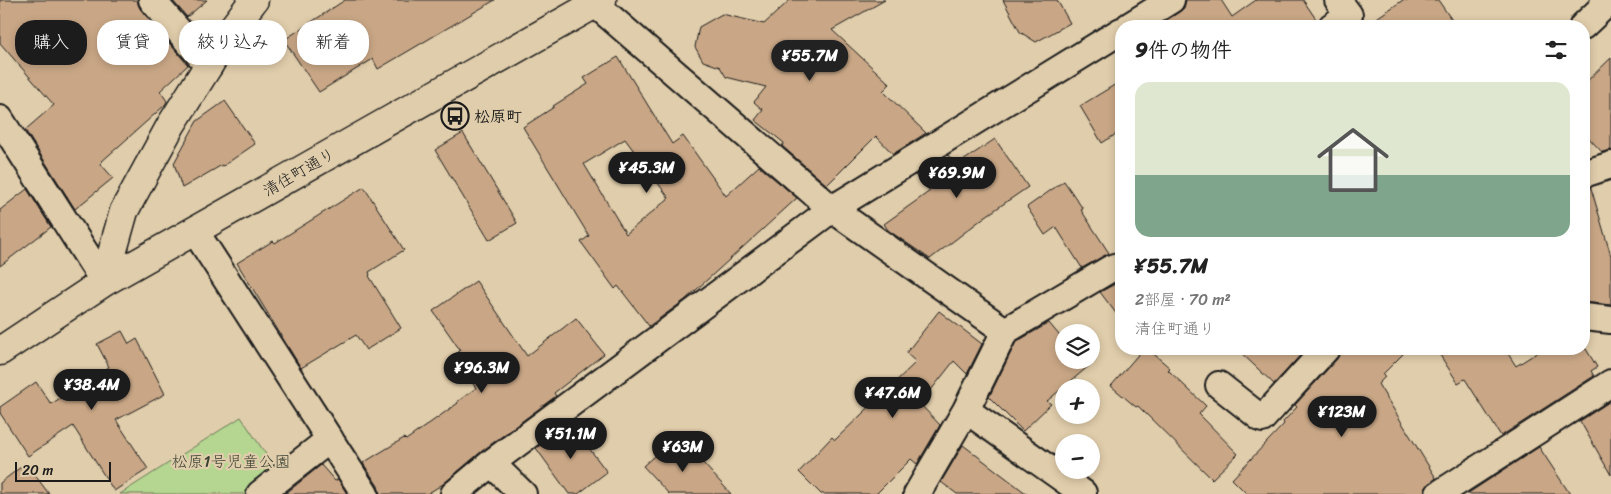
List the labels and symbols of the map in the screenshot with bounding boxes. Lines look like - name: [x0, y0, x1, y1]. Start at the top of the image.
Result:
- pin: ¥55.7M: [769, 39, 851, 82]
- bus stop icon: 松原町: [440, 101, 470, 131]
- place label: 松原町: [474, 102, 522, 131]
- street label: 清住町通り: [257, 139, 341, 205]
- pin: ¥45.3M: [606, 152, 688, 194]
- pin: ¥69.9M: [916, 156, 998, 199]
- pin: ¥96.3M: [441, 352, 523, 394]
- pin: ¥38.4M: [51, 368, 133, 411]
- pin: ¥47.6M: [852, 376, 934, 419]
- pin: ¥123M: [1307, 396, 1377, 438]
- pin: ¥51.1M: [530, 418, 612, 460]
- pin: ¥63M: [653, 430, 713, 473]
- park label: 松原1号児童公園: [172, 447, 290, 476]
- scale bar: [15, 459, 111, 482]

